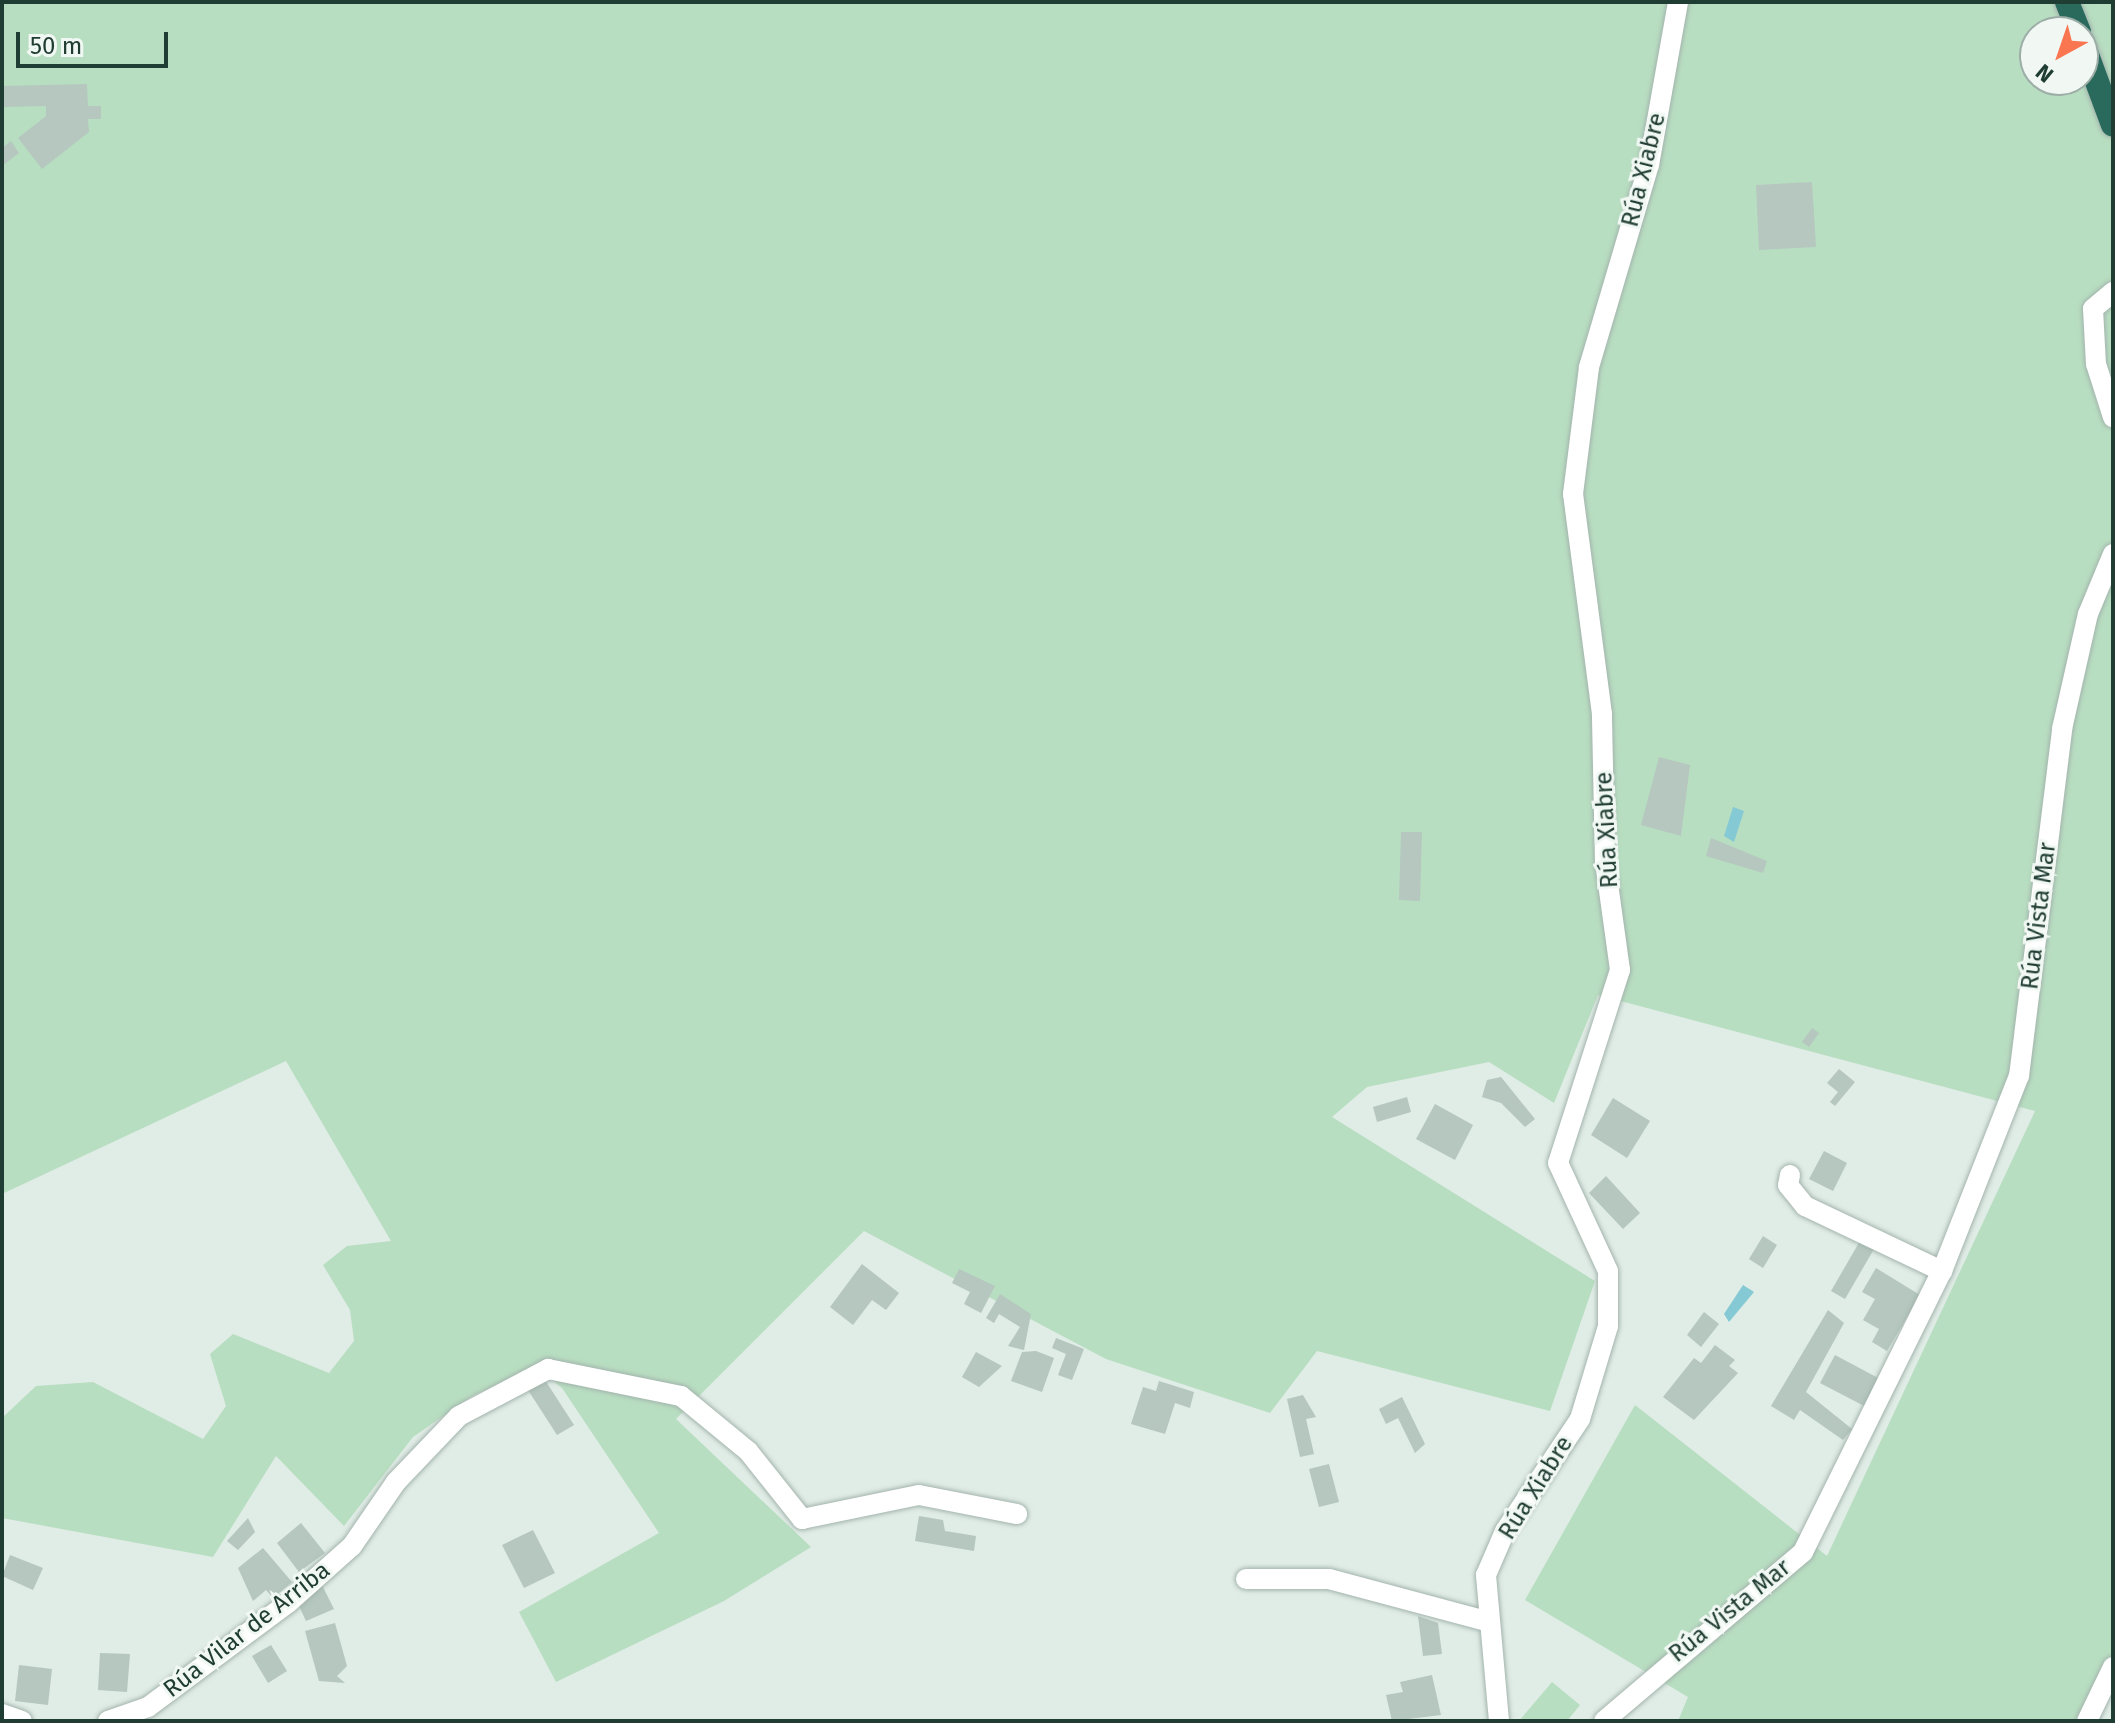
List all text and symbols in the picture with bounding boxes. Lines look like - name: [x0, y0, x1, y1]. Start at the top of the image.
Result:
- scale bar: [20, 16, 172, 66]
- north arrow: [2019, 16, 2099, 96]
- text: 50 m: [30, 32, 82, 60]
- text: N: [2030, 58, 2059, 88]
- street label: Rúa Xiabre: [1616, 110, 1672, 230]
- street label: Rúa Xiabre: [1590, 771, 1624, 889]
- street label: Rúa Vista Mar: [2016, 841, 2062, 991]
- street label: Rúa Xiabre: [1493, 1431, 1579, 1545]
- street label: Rúa Vista Mar: [1663, 1553, 1797, 1669]
- street label: Rúa Vilar de Arriba: [158, 1556, 336, 1704]

